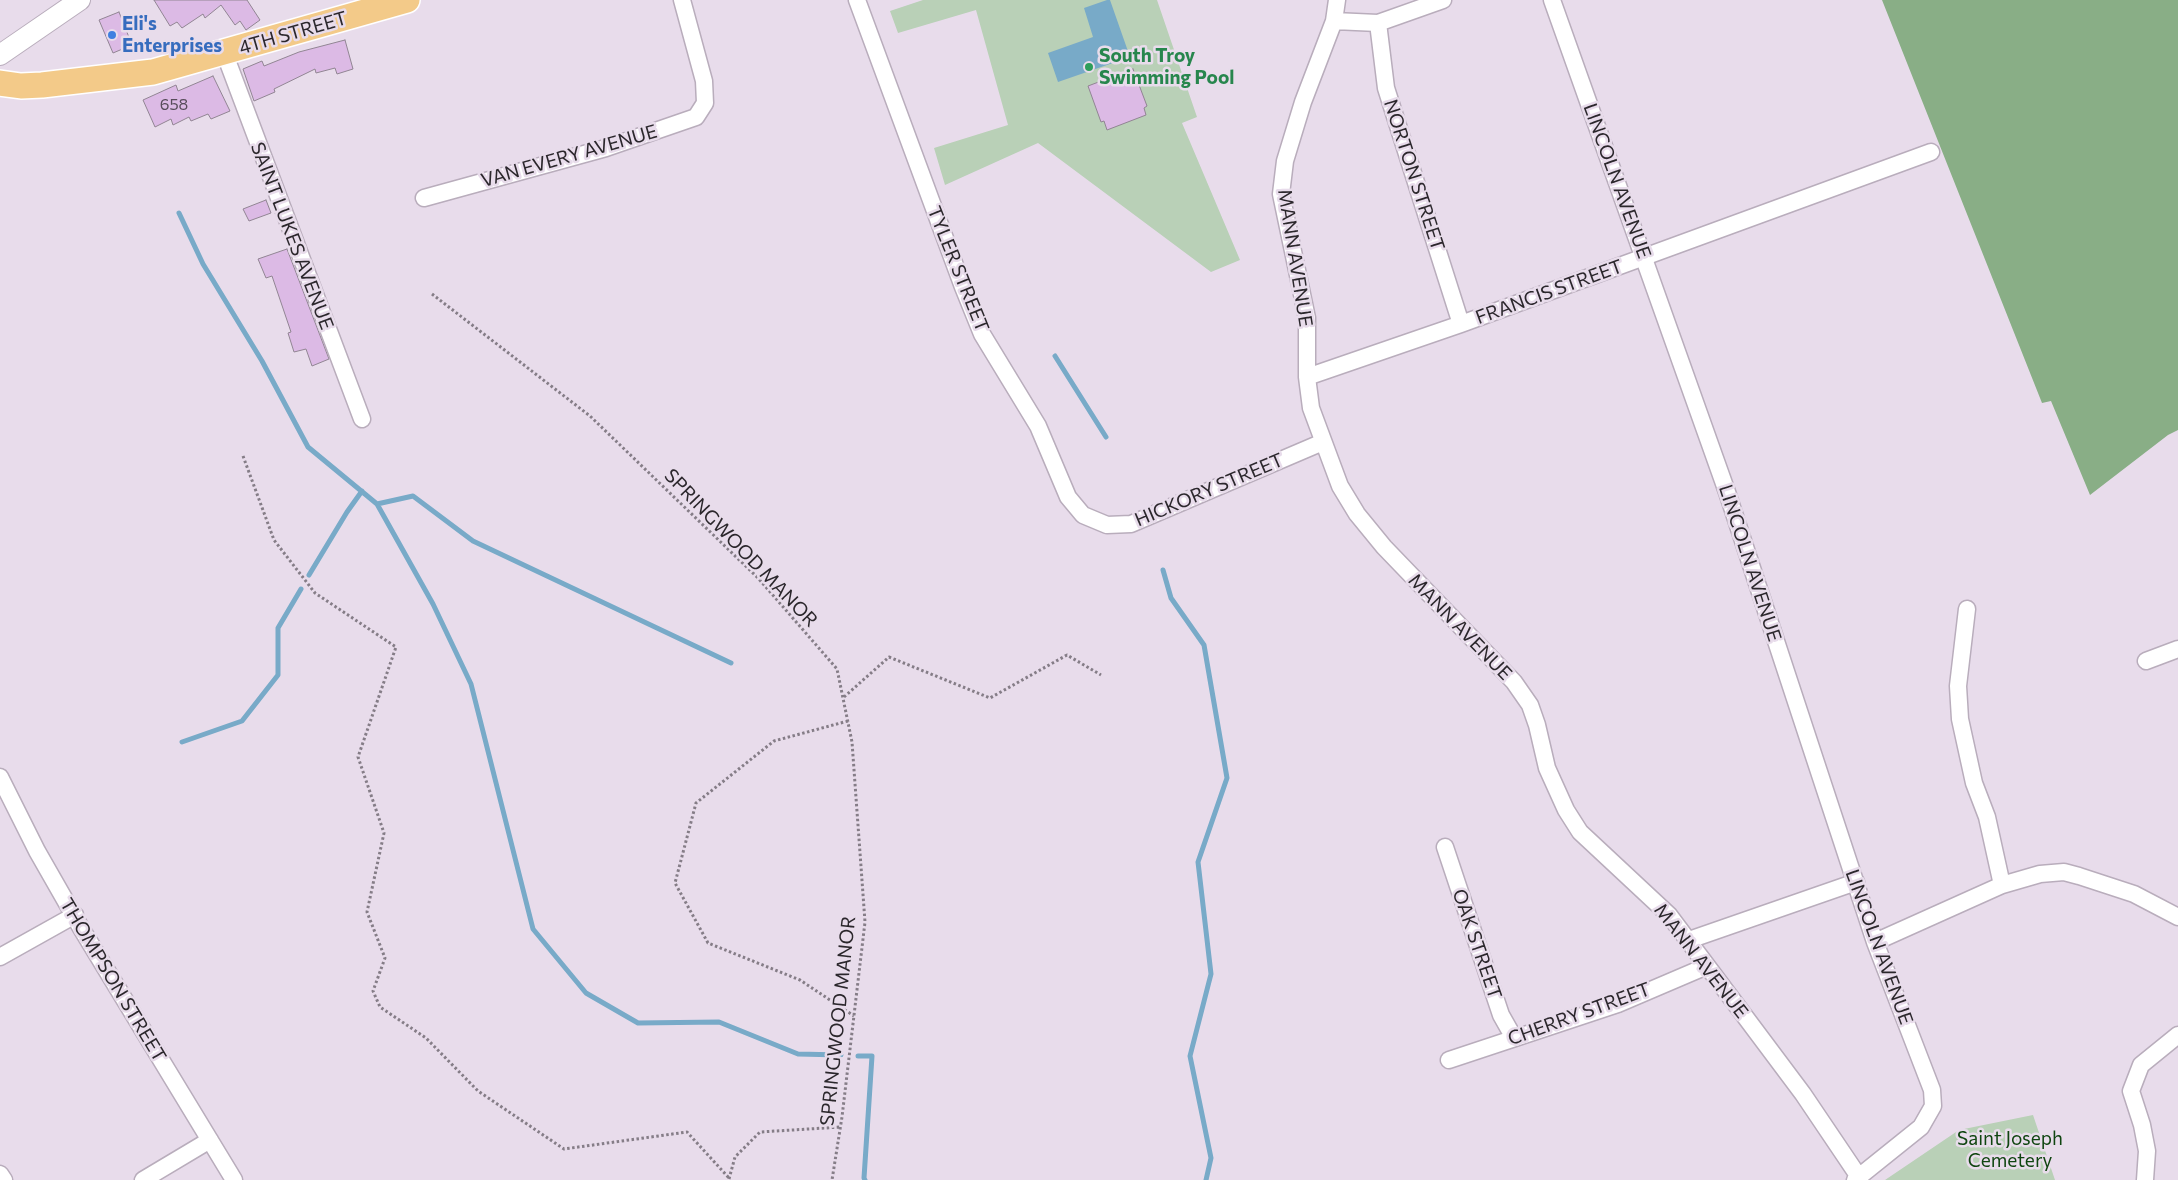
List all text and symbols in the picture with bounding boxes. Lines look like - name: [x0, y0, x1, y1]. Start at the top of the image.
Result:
- street label: 4TH STREET: [236, 7, 350, 59]
- place label: Eli's Enterprises: [122, 13, 222, 57]
- marker: Eli's Enterprises: [106, 29, 118, 41]
- place label: South Troy Swimming Pool: [1099, 45, 1234, 89]
- marker: South Troy Swimming Pool: [1083, 61, 1095, 73]
- house number: 658: [160, 95, 188, 115]
- street label: NORTON STREET: [1379, 96, 1449, 254]
- street label: LINCOLN AVENUE: [1578, 100, 1656, 262]
- street label: VAN EVERY AVENUE: [478, 120, 660, 192]
- street label: SAINT LUKES AVENUE: [246, 139, 338, 333]
- street label: MANN AVENUE: [1273, 188, 1317, 328]
- street label: TYLER STREET: [922, 203, 994, 335]
- street label: FRANCIS STREET: [1472, 255, 1626, 329]
- street label: HICKORY STREET: [1131, 448, 1287, 532]
- street label: SPRINGWOOD MANOR: [660, 464, 822, 632]
- street label: LINCOLN AVENUE: [1714, 482, 1786, 644]
- street label: MANN AVENUE: [1403, 569, 1517, 685]
- street label: LINCOLN AVENUE: [1840, 866, 1918, 1028]
- street label: OAK STREET: [1448, 886, 1506, 1002]
- street label: THOMPSON STREET: [55, 894, 171, 1066]
- street label: MANN AVENUE: [1649, 899, 1753, 1023]
- street label: SPRINGWOOD MANOR: [816, 915, 860, 1127]
- street label: CHERRY STREET: [1505, 978, 1653, 1050]
- park label: Saint Joseph Cemetery: [1957, 1128, 2063, 1172]

